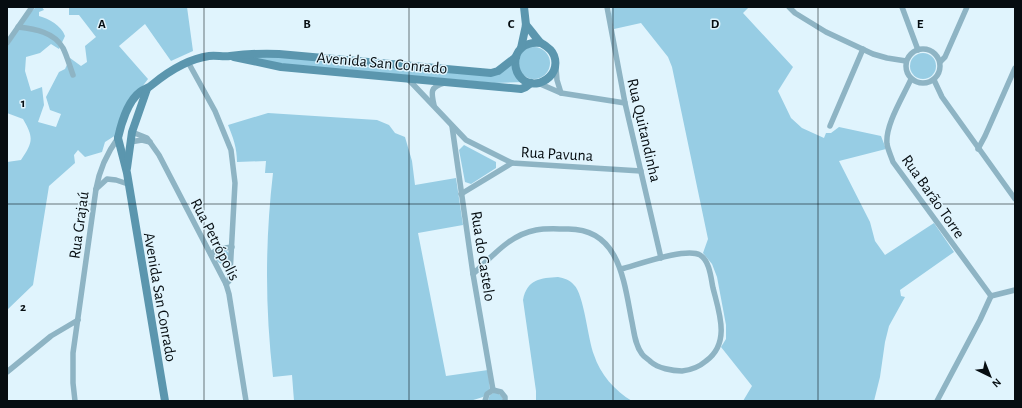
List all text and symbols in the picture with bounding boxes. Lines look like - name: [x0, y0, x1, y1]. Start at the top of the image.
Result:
- text: A: [98, 18, 106, 31]
- text: B: [303, 18, 311, 31]
- text: C: [508, 18, 515, 31]
- text: D: [711, 18, 720, 31]
- text: E: [917, 18, 924, 31]
- street label: Avenida San Conrado: [316, 49, 448, 77]
- street label: Rua Quitandinha: [623, 77, 664, 184]
- text: 1: [21, 97, 25, 110]
- street label: Rua Pavuna: [520, 144, 593, 164]
- street label: Rua Barão Torre: [899, 152, 968, 241]
- street label: Rua Grajaú: [66, 190, 93, 260]
- street label: Rua Petrópolis: [188, 196, 243, 283]
- street label: Rua do Castelo: [468, 210, 498, 303]
- street label: Avenida San Conrado: [141, 231, 179, 363]
- text: 2: [20, 301, 26, 314]
- north arrow: [970, 356, 1010, 396]
- text: N: [990, 376, 1003, 390]

